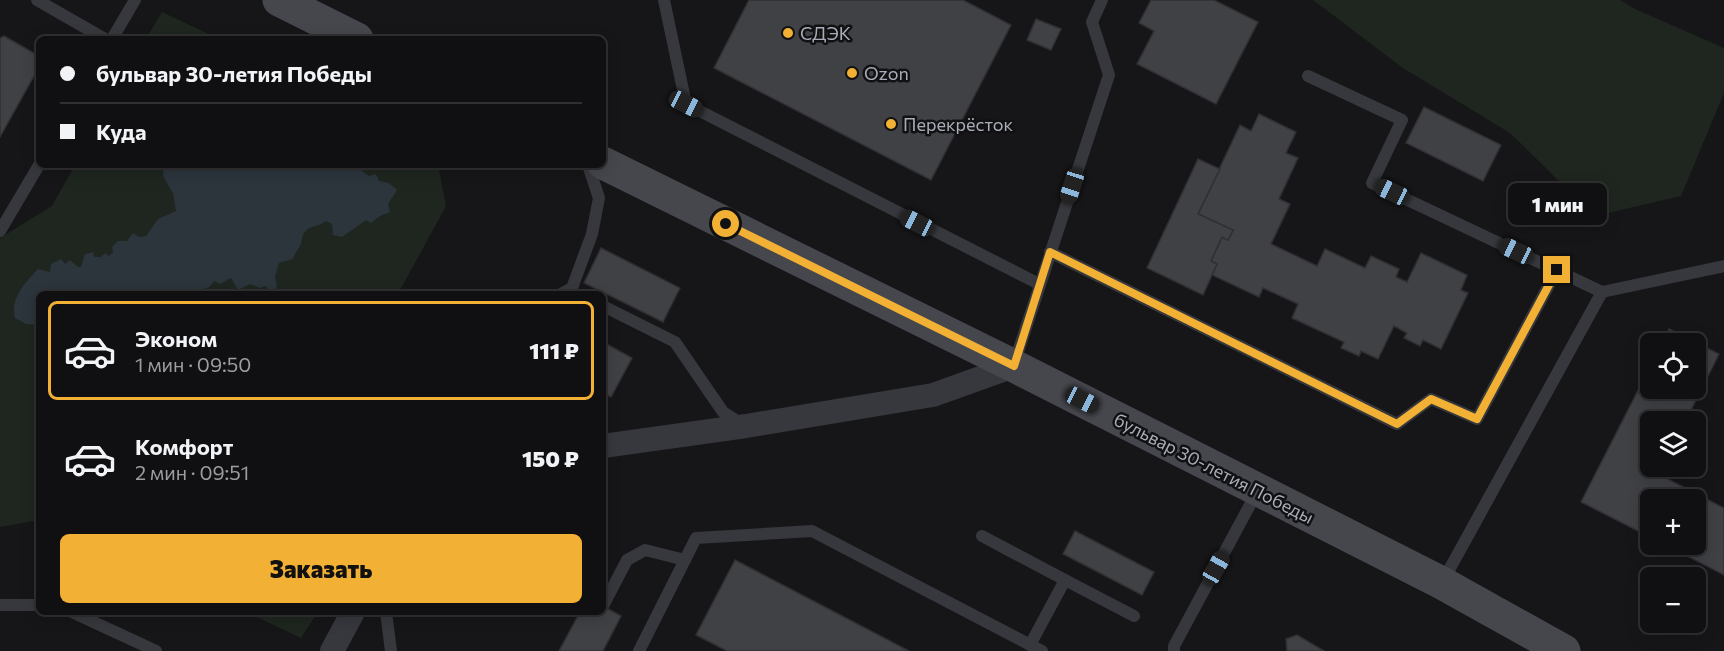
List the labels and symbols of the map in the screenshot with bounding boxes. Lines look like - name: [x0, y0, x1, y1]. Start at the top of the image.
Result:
- place label: СДЭК: [800, 22, 851, 44]
- marker: СДЭК: [781, 26, 795, 40]
- place label: Ozon: [864, 62, 909, 84]
- marker: Ozon: [845, 66, 859, 80]
- car: [666, 88, 706, 120]
- place label: Перекрёсток: [903, 113, 1014, 135]
- marker: Перекрёсток: [884, 117, 898, 131]
- car: [1058, 166, 1086, 206]
- car: [1372, 176, 1412, 208]
- callout: 1 мин: [1508, 183, 1606, 225]
- car: [897, 207, 937, 239]
- route start: [712, 210, 739, 237]
- car: [1496, 235, 1536, 267]
- route end: [1543, 256, 1570, 283]
- car: [1062, 384, 1102, 416]
- street label: бульвар 30-летия Победы: [1110, 408, 1318, 528]
- car: [1199, 548, 1233, 588]

